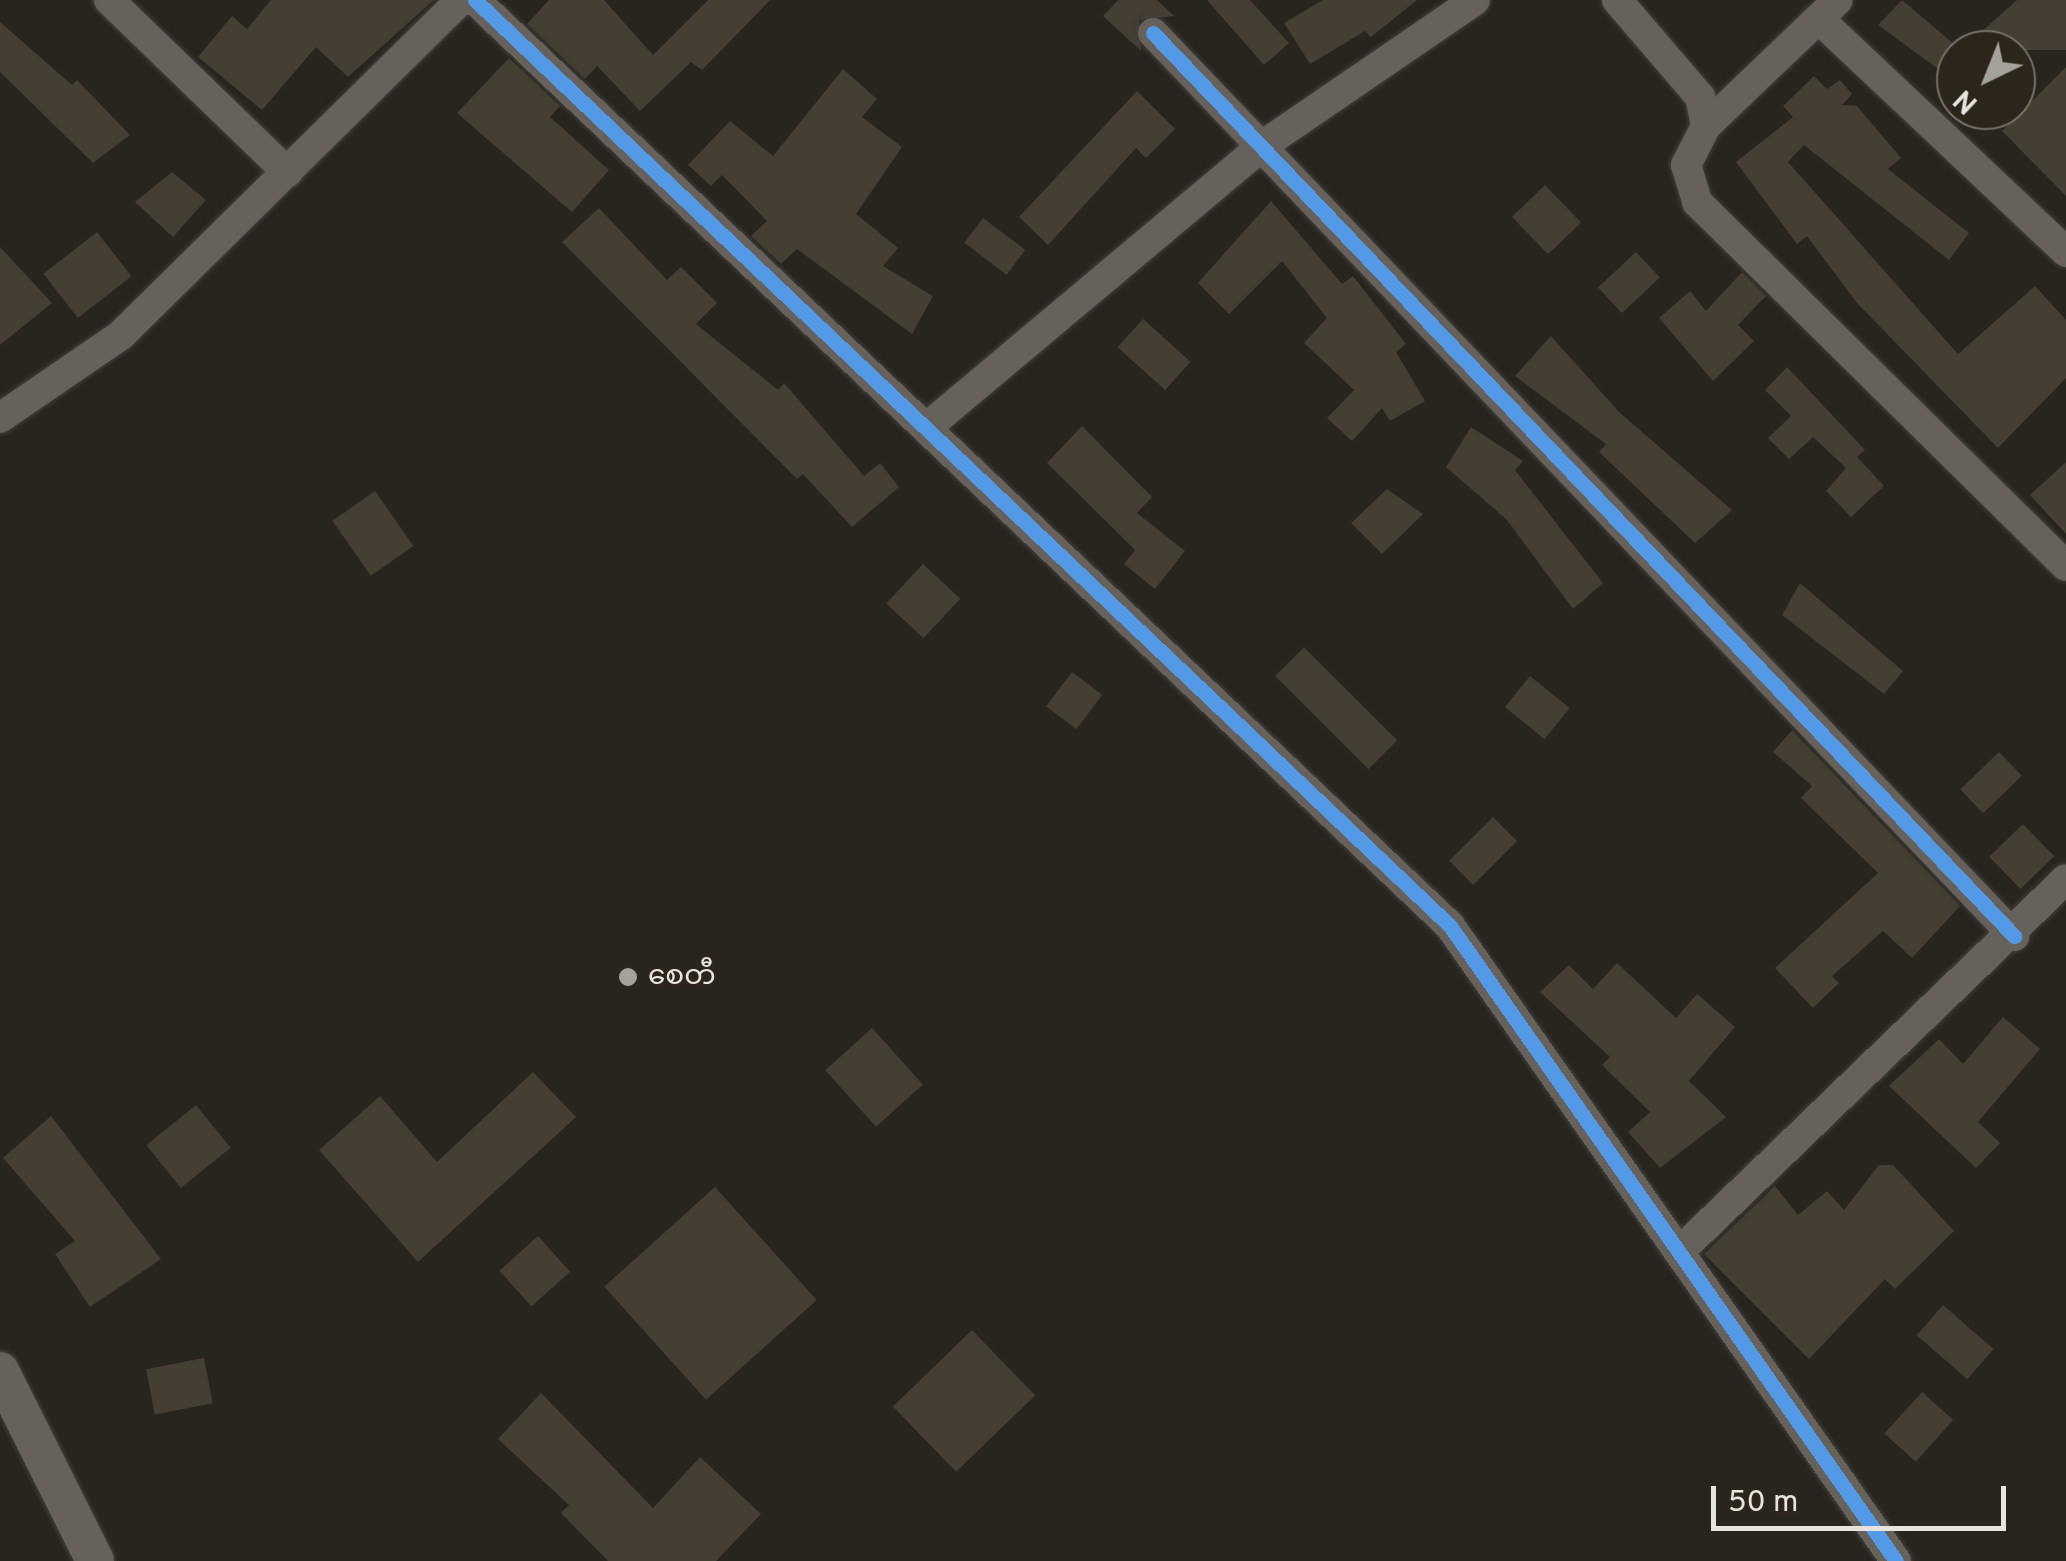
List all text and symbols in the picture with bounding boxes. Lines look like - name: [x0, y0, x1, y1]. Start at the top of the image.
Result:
- north arrow: [1936, 30, 2036, 130]
- text: N: [1947, 80, 1987, 121]
- place label: စေတီ: [648, 960, 716, 994]
- marker: စေတီ: [617, 966, 639, 988]
- scale bar: [1716, 1466, 2011, 1528]
- text: 50 m: [1728, 1485, 1798, 1522]

